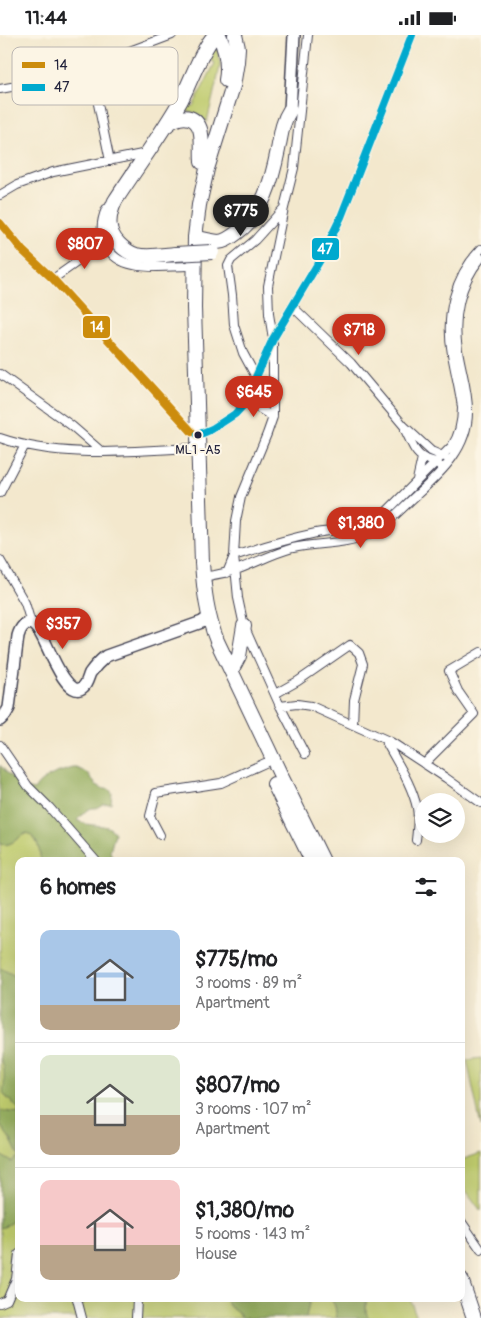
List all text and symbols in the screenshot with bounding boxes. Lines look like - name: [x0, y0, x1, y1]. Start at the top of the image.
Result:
- text: 11:44: [25, 6, 67, 30]
- legend: [12, 47, 178, 105]
- text: 14: [54, 57, 68, 74]
- text: 47: [54, 79, 70, 96]
- pin: $775: [211, 195, 271, 237]
- text: $775: [224, 201, 258, 221]
- pin: $807: [55, 227, 115, 270]
- text: $807: [67, 234, 103, 254]
- line badge: 47: [311, 237, 340, 261]
- text: 47: [317, 241, 333, 258]
- pin: $718: [329, 313, 389, 356]
- line badge: 14: [82, 315, 111, 339]
- text: 14: [90, 319, 105, 336]
- text: $718: [343, 320, 375, 340]
- pin: $645: [224, 375, 284, 418]
- text: $645: [236, 382, 272, 402]
- marker: ML1 -A5: [193, 430, 203, 440]
- place label: ML1 -A5: [175, 442, 221, 458]
- pin: $1,380: [320, 507, 402, 549]
- text: $1,380: [338, 513, 384, 533]
- pin: $357: [33, 607, 93, 650]
- text: $357: [46, 614, 80, 634]
- map controls: [415, 793, 465, 843]
- button: layers: [415, 793, 465, 843]
- icon: filters: [412, 873, 440, 901]
- text: 6 homes: [40, 874, 116, 901]
- text: $775/mo: [195, 946, 277, 973]
- icon: home: [80, 950, 140, 1010]
- text: 3 rooms · 89 m²: [195, 973, 302, 993]
- text: Apartment: [195, 993, 270, 1013]
- text: $807/mo: [195, 1072, 280, 1099]
- icon: home: [80, 1075, 140, 1135]
- text: 3 rooms · 107 m²: [195, 1099, 312, 1119]
- text: Apartment: [195, 1119, 270, 1139]
- text: $1,380/mo: [195, 1197, 294, 1224]
- icon: home: [80, 1200, 140, 1260]
- text: 5 rooms · 143 m²: [195, 1224, 310, 1244]
- text: House: [195, 1244, 237, 1264]

